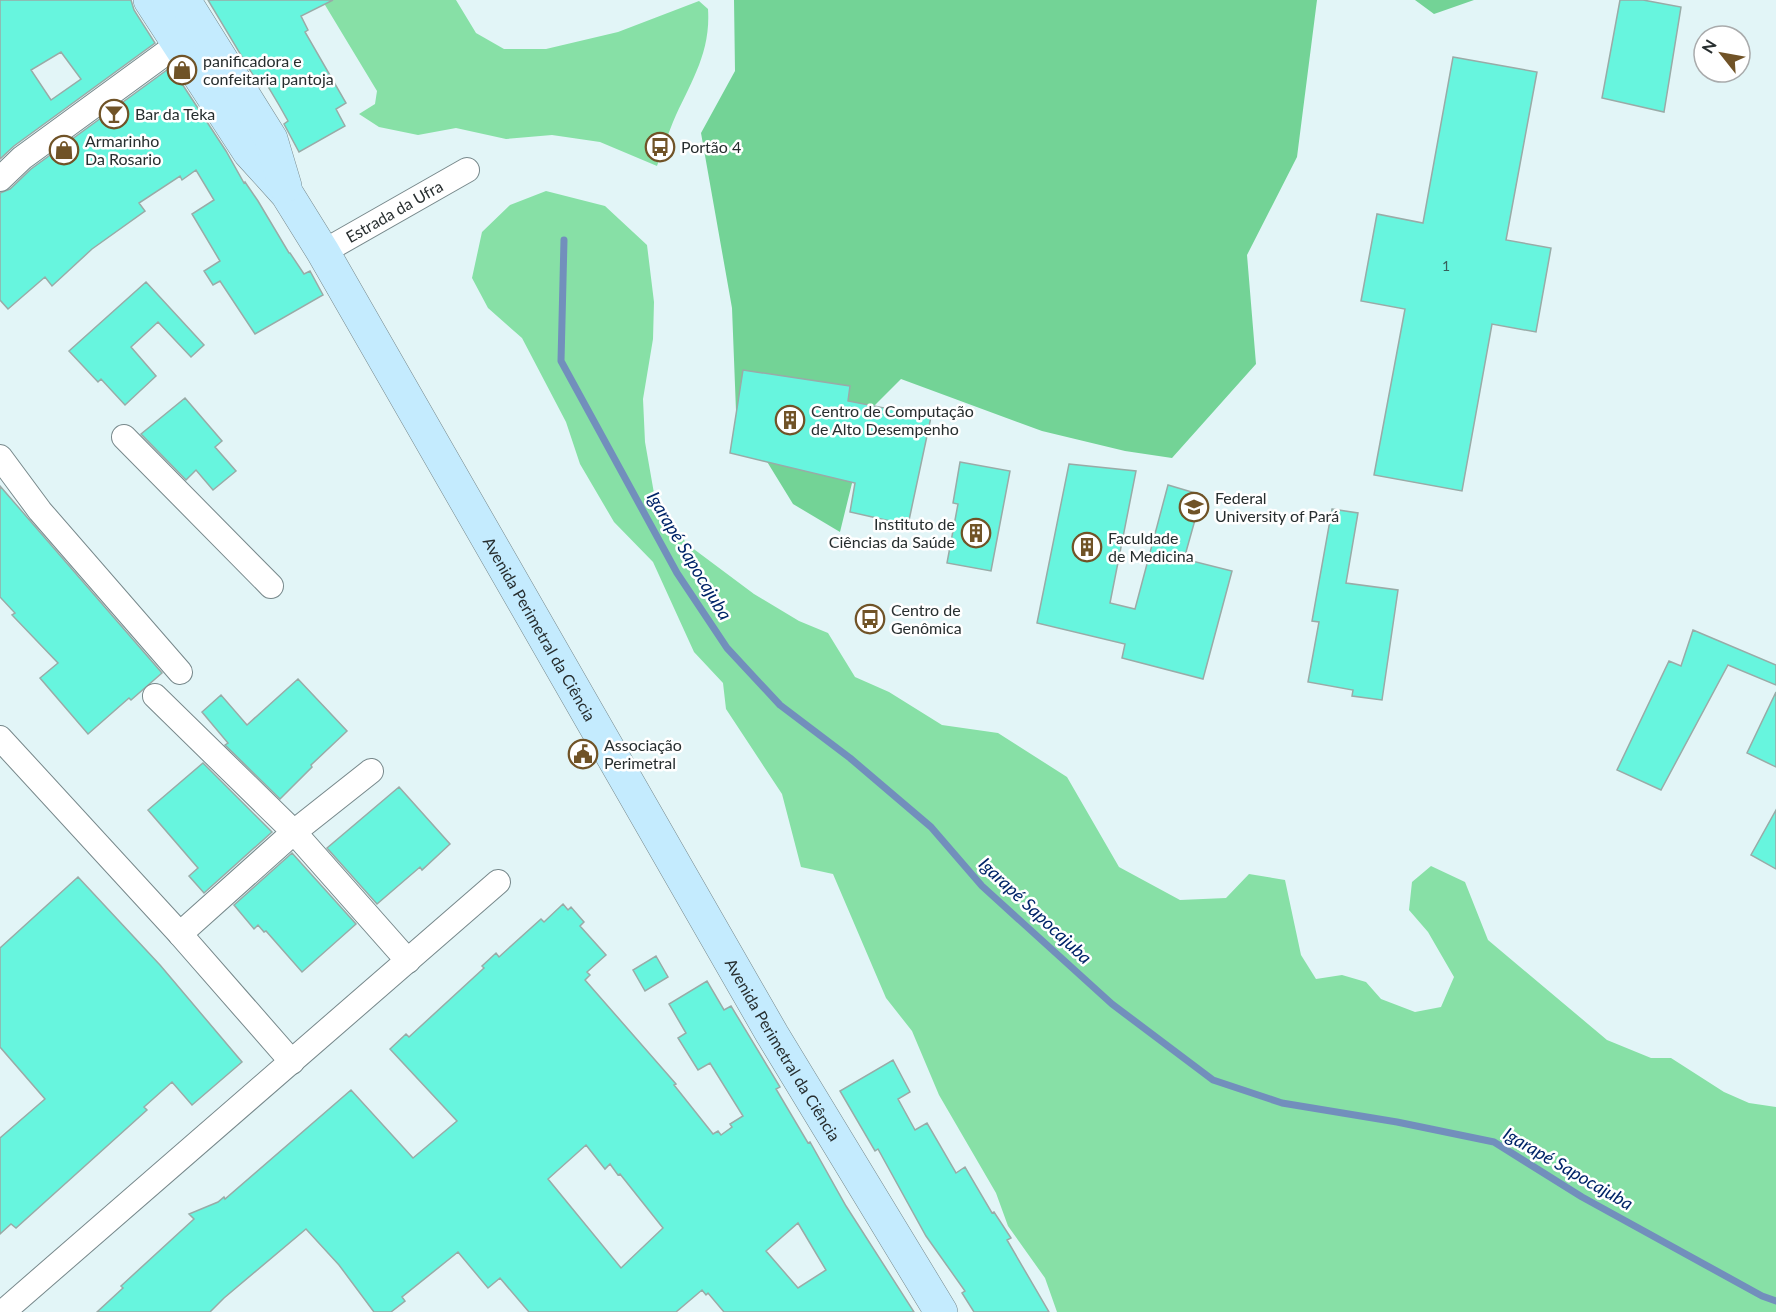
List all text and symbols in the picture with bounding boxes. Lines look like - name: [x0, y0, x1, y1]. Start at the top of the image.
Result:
- north arrow: [1692, 24, 1752, 84]
- text: N: [1697, 36, 1720, 56]
- place label: panificadora e confeitaria pantoja: [203, 51, 334, 88]
- shop icon: panificadora e confeitaria pantoja: [166, 54, 198, 86]
- bar icon: Bar da Teka: [98, 98, 130, 130]
- place label: Bar da Teka: [135, 104, 215, 123]
- place label: Armarinho Da Rosario: [85, 131, 161, 168]
- bus stop icon: Portão 4: [644, 131, 676, 163]
- shop icon: Armarinho Da Rosario: [48, 134, 80, 166]
- place label: Portão 4: [681, 137, 741, 156]
- street label: Estrada da Ufra: [342, 176, 446, 246]
- house number: 1: [1442, 257, 1450, 274]
- place label: Centro de Computação de Alto Desempenho: [811, 401, 974, 438]
- building icon: Centro de Computação de Alto Desempenho: [774, 404, 806, 436]
- water label: Igarapé Sapocajuba: [643, 487, 737, 624]
- place label: Federal University of Pará: [1215, 488, 1339, 525]
- school or university icon: Federal University of Pará: [1178, 491, 1210, 523]
- place label: Instituto de Ciências da Saúde: [829, 514, 955, 551]
- building icon: Instituto de Ciências da Saúde: [960, 517, 992, 549]
- place label: Faculdade de Medicina: [1108, 528, 1194, 565]
- building icon: Faculdade de Medicina: [1071, 531, 1103, 563]
- street label: Avenida Perimetral da Ciência: [480, 533, 600, 724]
- place label: Centro de Genômica: [891, 600, 962, 637]
- bus stop icon: Centro de Genômica: [854, 603, 886, 635]
- place label: Associação Perimetral: [604, 735, 682, 772]
- public building icon: Associação Perimetral: [567, 738, 599, 770]
- water label: Igarapé Sapocajuba: [975, 852, 1097, 968]
- street label: Avenida Perimetral da Ciência: [722, 955, 845, 1144]
- water label: Igarapé Sapocajuba: [1500, 1122, 1637, 1214]

